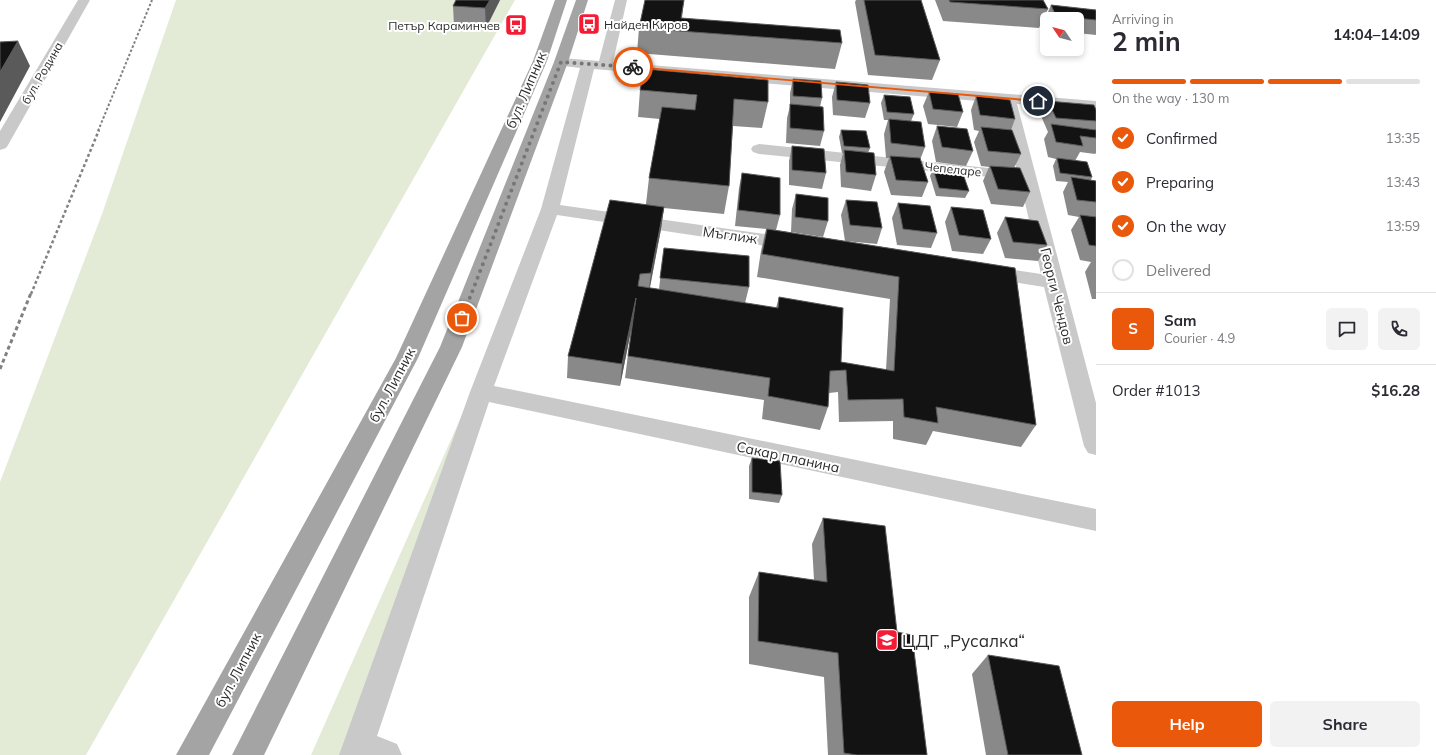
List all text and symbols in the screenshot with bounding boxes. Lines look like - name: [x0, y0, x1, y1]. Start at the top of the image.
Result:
- bus stop icon: Найден Киров: [576, 11, 602, 37]
- text: Arriving in: [1112, 11, 1174, 27]
- bus stop icon: Петър Караминчев: [503, 12, 529, 38]
- north arrow: [1040, 12, 1084, 56]
- map controls: [1040, 12, 1084, 56]
- place label: Найден Киров: [604, 17, 688, 32]
- place label: Петър Караминчев: [388, 18, 500, 33]
- text: 2 min: [1112, 25, 1181, 58]
- text: 14:04–14:09: [1333, 25, 1420, 44]
- street label: бул. Родина: [18, 39, 66, 107]
- courier: [613, 47, 653, 87]
- street label: бул. Липник: [502, 48, 550, 131]
- icon: bike: [622, 56, 644, 78]
- pin: [1021, 84, 1055, 118]
- icon: home: [1027, 90, 1049, 112]
- text: On the way · 130 m: [1112, 90, 1229, 106]
- icon: check: [1112, 127, 1134, 149]
- text: Confirmed: [1146, 129, 1217, 148]
- text: 13:35: [1386, 130, 1420, 146]
- street label: Чепеларе: [924, 159, 983, 179]
- icon: check: [1112, 171, 1134, 193]
- text: Preparing: [1146, 173, 1214, 192]
- text: 13:43: [1386, 174, 1420, 190]
- icon: check: [1112, 215, 1134, 237]
- text: On the way: [1146, 217, 1226, 236]
- text: 13:59: [1386, 218, 1420, 234]
- street label: Мъглиж: [702, 222, 759, 248]
- street label: Георги Чендов: [1036, 246, 1078, 346]
- text: Delivered: [1146, 261, 1211, 280]
- pin: [445, 301, 479, 335]
- icon: bag: [451, 307, 473, 329]
- button: chat: [1326, 308, 1368, 350]
- button: phone: [1378, 308, 1420, 350]
- text: Sam: [1164, 311, 1196, 330]
- text: S: [1128, 319, 1138, 338]
- text: Courier · 4.9: [1164, 330, 1235, 346]
- street label: бул. Липник: [365, 344, 419, 425]
- text: Order #1013: [1112, 381, 1200, 400]
- text: $16.28: [1371, 381, 1420, 400]
- street label: Сакар планина: [735, 437, 841, 477]
- school or university icon: ЦДГ „Русалка“: [874, 627, 900, 653]
- street label: бул. Липник: [211, 629, 265, 710]
- place label: ЦДГ „Русалка“: [902, 630, 1025, 652]
- button: Help: [1112, 701, 1262, 747]
- button: Share: [1270, 701, 1420, 747]

